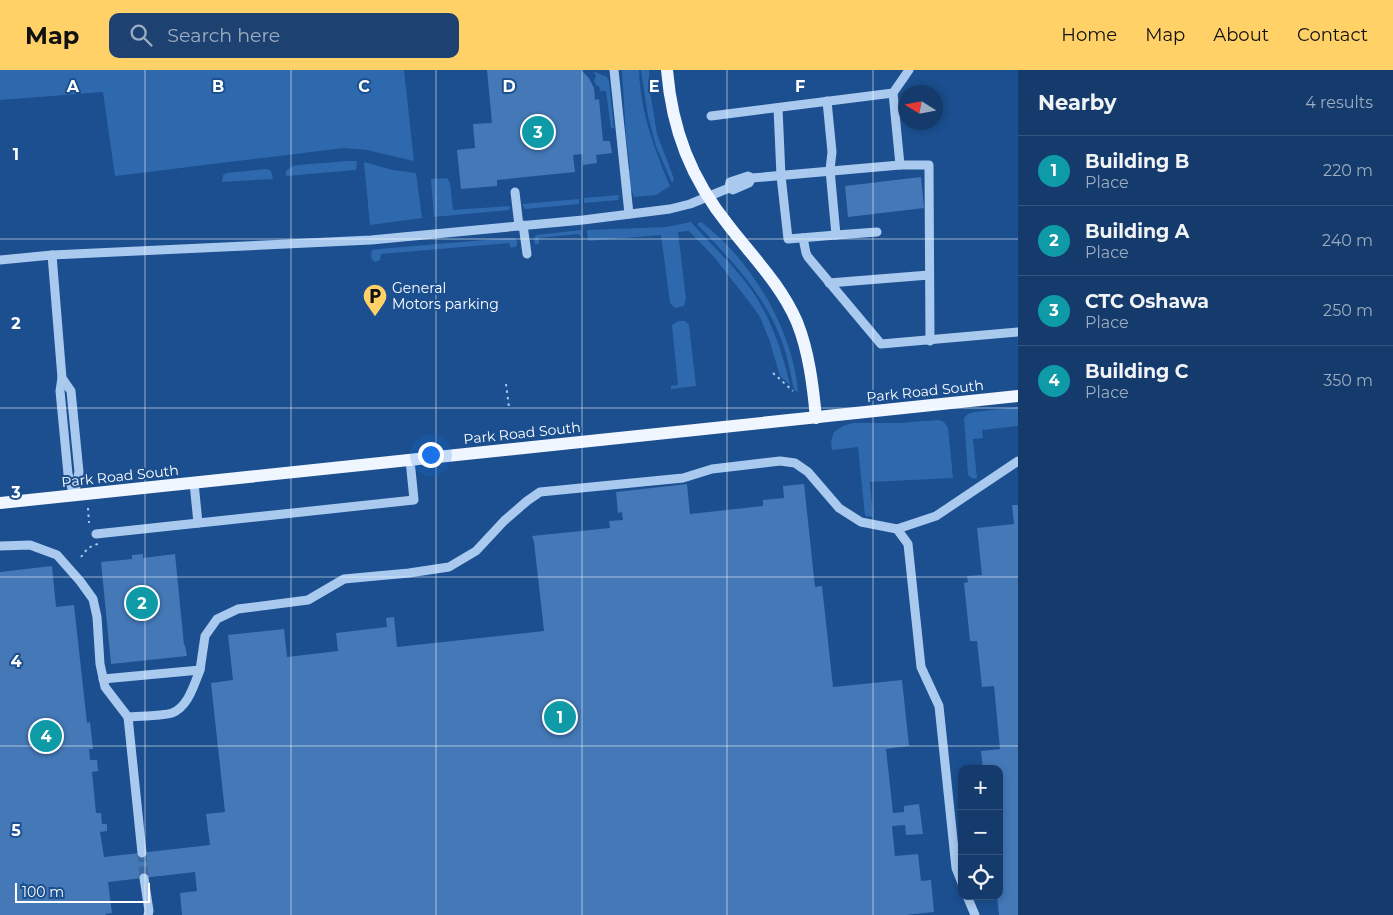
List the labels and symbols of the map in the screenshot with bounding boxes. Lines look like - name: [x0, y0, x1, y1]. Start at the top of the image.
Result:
- text: A: [66, 77, 80, 96]
- text: B: [212, 77, 224, 96]
- text: C: [358, 77, 370, 96]
- text: D: [502, 77, 516, 96]
- text: E: [649, 77, 659, 96]
- text: F: [795, 77, 805, 96]
- north arrow: [898, 85, 943, 130]
- pin: 3: [522, 113, 554, 151]
- text: 1: [13, 145, 19, 164]
- place label: General Motors parking: [392, 279, 499, 313]
- parking icon: General Motors parking: [362, 283, 388, 317]
- text: 2: [11, 314, 21, 333]
- street label: Park Road South: [865, 376, 985, 406]
- street label: Park Road South: [462, 418, 582, 448]
- your location: [418, 442, 444, 468]
- street label: Park Road South: [60, 461, 180, 491]
- text: 3: [10, 483, 21, 502]
- pin: 2: [126, 584, 158, 622]
- text: 4: [10, 652, 22, 671]
- pin: 1: [544, 698, 576, 736]
- pin: 4: [30, 717, 62, 755]
- text: 5: [11, 821, 21, 840]
- scale bar: [15, 880, 150, 903]

